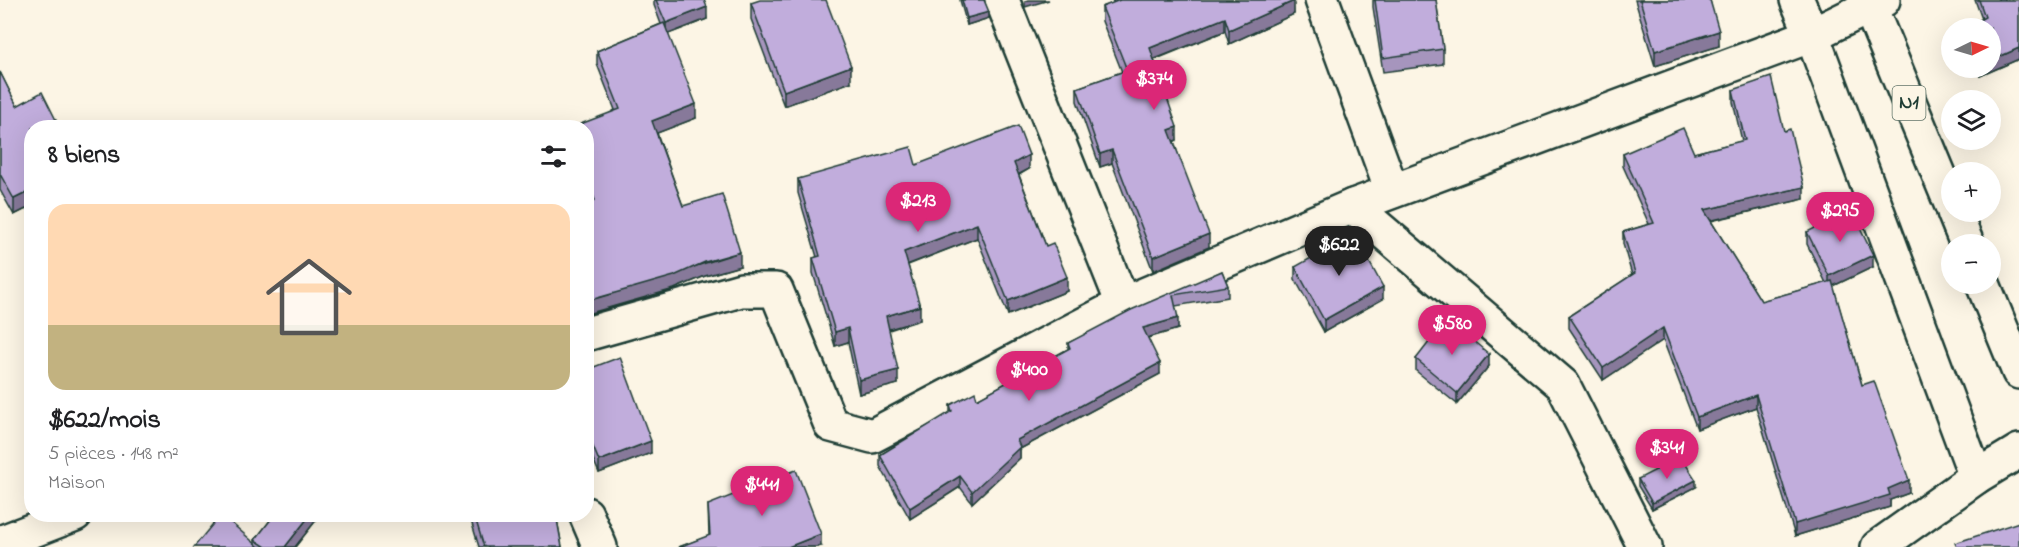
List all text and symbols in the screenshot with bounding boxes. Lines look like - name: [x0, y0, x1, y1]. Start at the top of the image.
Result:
- north arrow: [1941, 18, 2001, 78]
- map controls: [1941, 18, 2001, 294]
- pin: $374: [1118, 60, 1190, 111]
- text: $374: [1136, 65, 1172, 94]
- road number: N1: [1892, 86, 1926, 120]
- button: layers: [1941, 90, 2001, 150]
- text: 8 biens: [48, 137, 120, 175]
- icon: filters: [537, 140, 570, 173]
- button: +: [1941, 162, 2001, 222]
- pin: $213: [882, 182, 954, 233]
- text: $213: [900, 187, 936, 216]
- pin: $295: [1804, 192, 1876, 243]
- text: $295: [1820, 197, 1860, 226]
- pin: $622: [1303, 226, 1375, 277]
- text: $622: [1319, 231, 1359, 260]
- button: −: [1941, 234, 2001, 294]
- icon: home: [255, 243, 363, 351]
- pin: $580: [1416, 305, 1488, 356]
- text: $580: [1432, 310, 1472, 339]
- pin: $400: [993, 351, 1065, 402]
- text: $400: [1010, 356, 1048, 385]
- text: $622/mois: [48, 402, 161, 440]
- pin: $341: [1631, 429, 1703, 480]
- text: $341: [1650, 434, 1684, 463]
- text: 5 pièces · 148 m²: [48, 440, 179, 469]
- pin: $441: [726, 466, 798, 517]
- text: Maison: [48, 469, 105, 498]
- text: $441: [745, 471, 779, 500]

